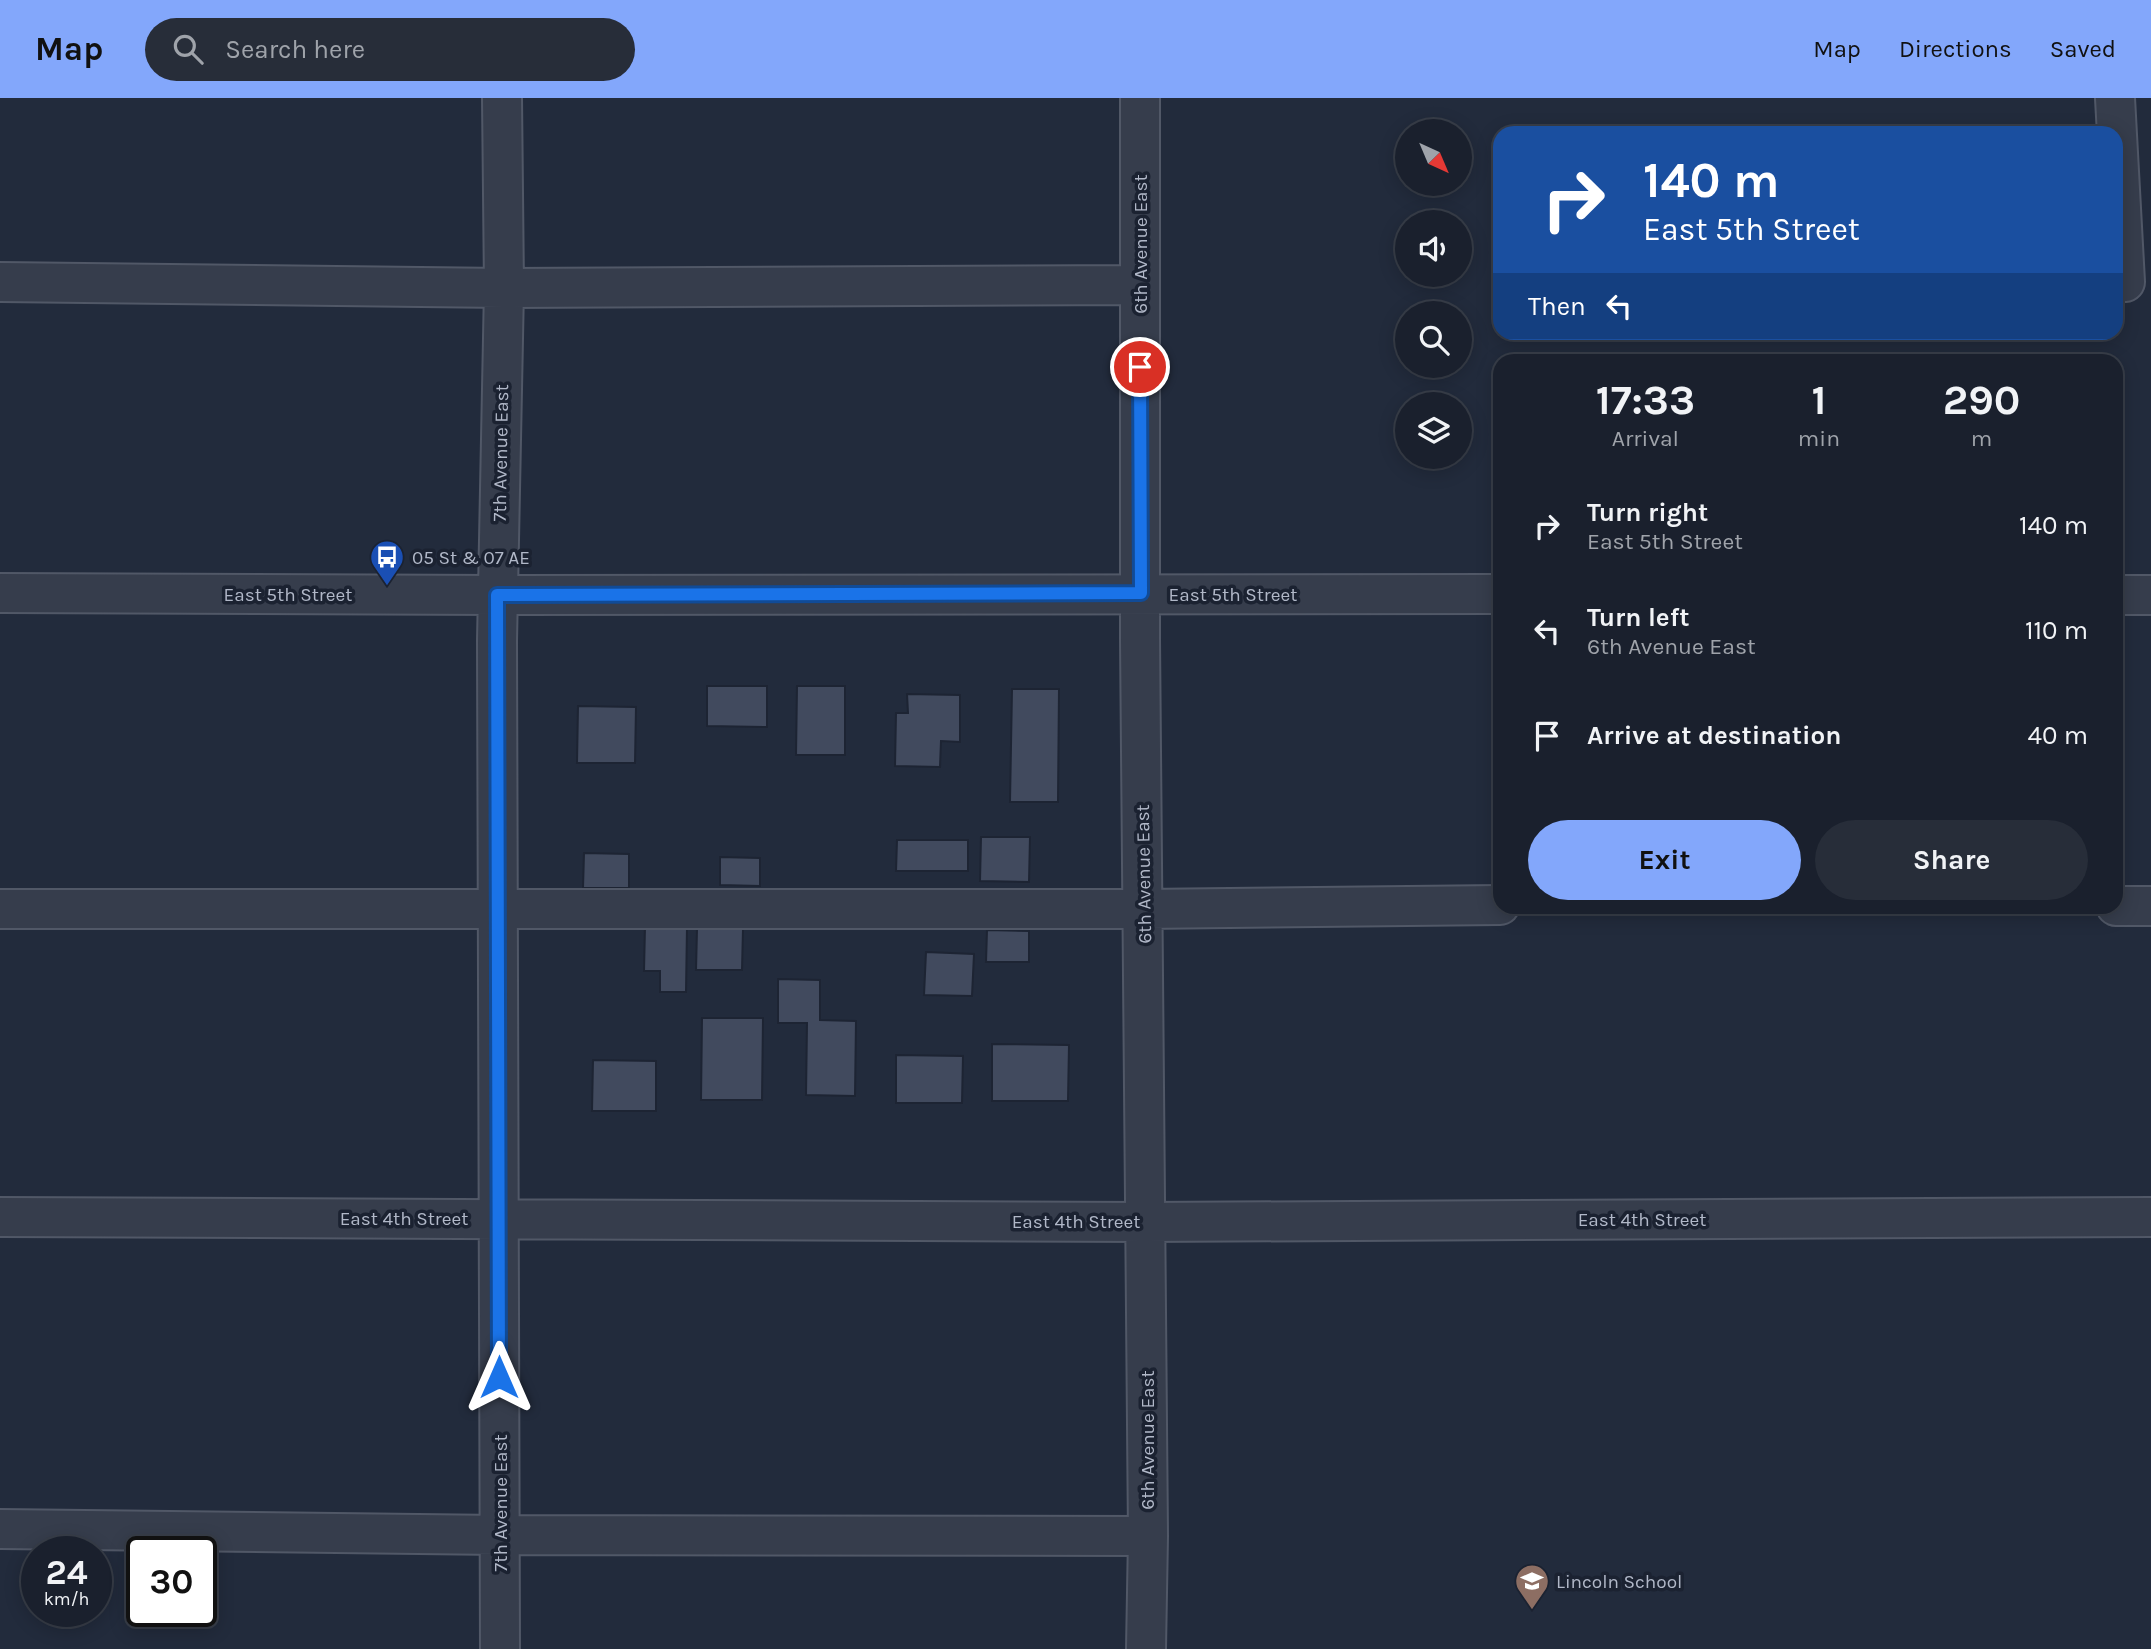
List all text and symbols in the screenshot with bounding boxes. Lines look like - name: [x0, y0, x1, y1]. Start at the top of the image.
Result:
- search box: [145, 18, 635, 81]
- text: Map: [35, 30, 103, 68]
- icon: search: [169, 30, 207, 68]
- text: Search here: [225, 34, 365, 65]
- text: Map: [1813, 35, 1861, 63]
- text: Directions: [1899, 35, 2012, 63]
- text: Saved: [2050, 35, 2116, 63]
- north arrow: [1395, 119, 1472, 196]
- map controls: [1395, 119, 1472, 469]
- text: 140 m: [1643, 152, 1780, 209]
- icon: right: [1528, 154, 1619, 245]
- street label: 6th Avenue East: [1130, 174, 1152, 314]
- button: sound: [1395, 210, 1472, 287]
- text: East 5th Street: [1643, 211, 1860, 248]
- icon: left: [1600, 287, 1638, 325]
- text: Then: [1528, 291, 1586, 322]
- button: search: [1395, 301, 1472, 378]
- pin: [1110, 337, 1170, 397]
- icon: arrive: [1121, 348, 1159, 386]
- text: 17:33: [1596, 375, 1695, 425]
- text: 1: [1811, 375, 1826, 425]
- text: 290: [1943, 375, 2020, 425]
- street label: 7th Avenue East: [489, 384, 513, 522]
- button: layers: [1395, 392, 1472, 469]
- text: Arrival: [1612, 425, 1679, 452]
- text: min: [1798, 425, 1840, 452]
- text: m: [1971, 425, 1992, 452]
- text: Turn right: [1587, 497, 1708, 528]
- icon: right: [1528, 507, 1566, 545]
- text: 140 m: [2019, 510, 2088, 541]
- text: East 5th Street: [1587, 528, 1743, 555]
- bus stop icon: 05 St & 07 AE: [368, 538, 406, 587]
- place label: 05 St & 07 AE: [412, 547, 530, 569]
- street label: East 5th Street: [224, 584, 352, 606]
- street label: East 5th Street: [1169, 584, 1297, 606]
- text: Turn left: [1587, 602, 1689, 633]
- icon: left: [1528, 612, 1566, 650]
- text: 110 m: [2025, 615, 2088, 646]
- text: 6th Avenue East: [1587, 633, 1756, 660]
- icon: arrive: [1528, 717, 1566, 755]
- text: Arrive at destination: [1587, 720, 1841, 751]
- text: 40 m: [2028, 720, 2088, 751]
- street label: 6th Avenue East: [1132, 804, 1156, 944]
- button: Exit: [1528, 820, 1801, 900]
- button: Share: [1815, 820, 2088, 900]
- street label: East 4th Street: [340, 1208, 468, 1230]
- street label: East 4th Street: [1578, 1209, 1706, 1231]
- street label: East 4th Street: [1012, 1211, 1140, 1233]
- position arrow: [462, 1340, 536, 1414]
- street label: 6th Avenue East: [1137, 1370, 1159, 1510]
- street label: 7th Avenue East: [490, 1434, 512, 1572]
- speed limit sign: 30: [126, 1536, 217, 1627]
- text: 24: [46, 1552, 88, 1593]
- school or university icon: Lincoln School: [1513, 1562, 1551, 1611]
- place label: Lincoln School: [1556, 1571, 1682, 1593]
- text: km/h: [44, 1588, 89, 1610]

